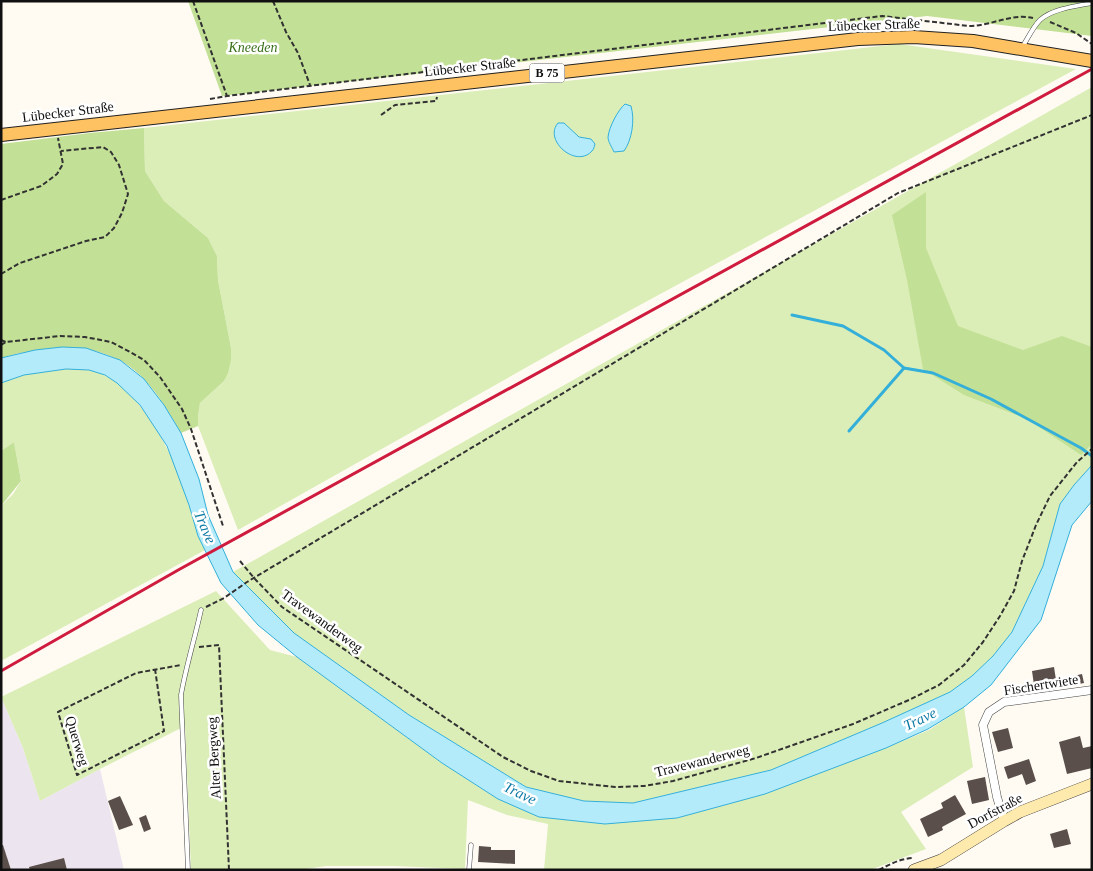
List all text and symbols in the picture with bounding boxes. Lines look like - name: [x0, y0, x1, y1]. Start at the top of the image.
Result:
- street label: Lübecker Straße: [828, 16, 920, 34]
- park label: Kneeden: [228, 40, 277, 55]
- street label: Lübecker Straße: [423, 55, 517, 79]
- road number: B 75: [530, 64, 564, 82]
- street label: Lübecker Straße: [21, 99, 115, 125]
- water label: Trave: [191, 508, 219, 546]
- street label: Travewanderweg: [278, 587, 366, 655]
- street label: Fischertwiete: [1003, 672, 1079, 698]
- water label: Trave: [901, 704, 939, 734]
- street label: Querweg: [62, 714, 92, 768]
- street label: Alter Bergweg: [204, 716, 224, 800]
- street label: Travewanderweg: [653, 742, 751, 780]
- water label: Trave: [501, 779, 539, 808]
- street label: Dorfstraße: [965, 790, 1025, 832]

